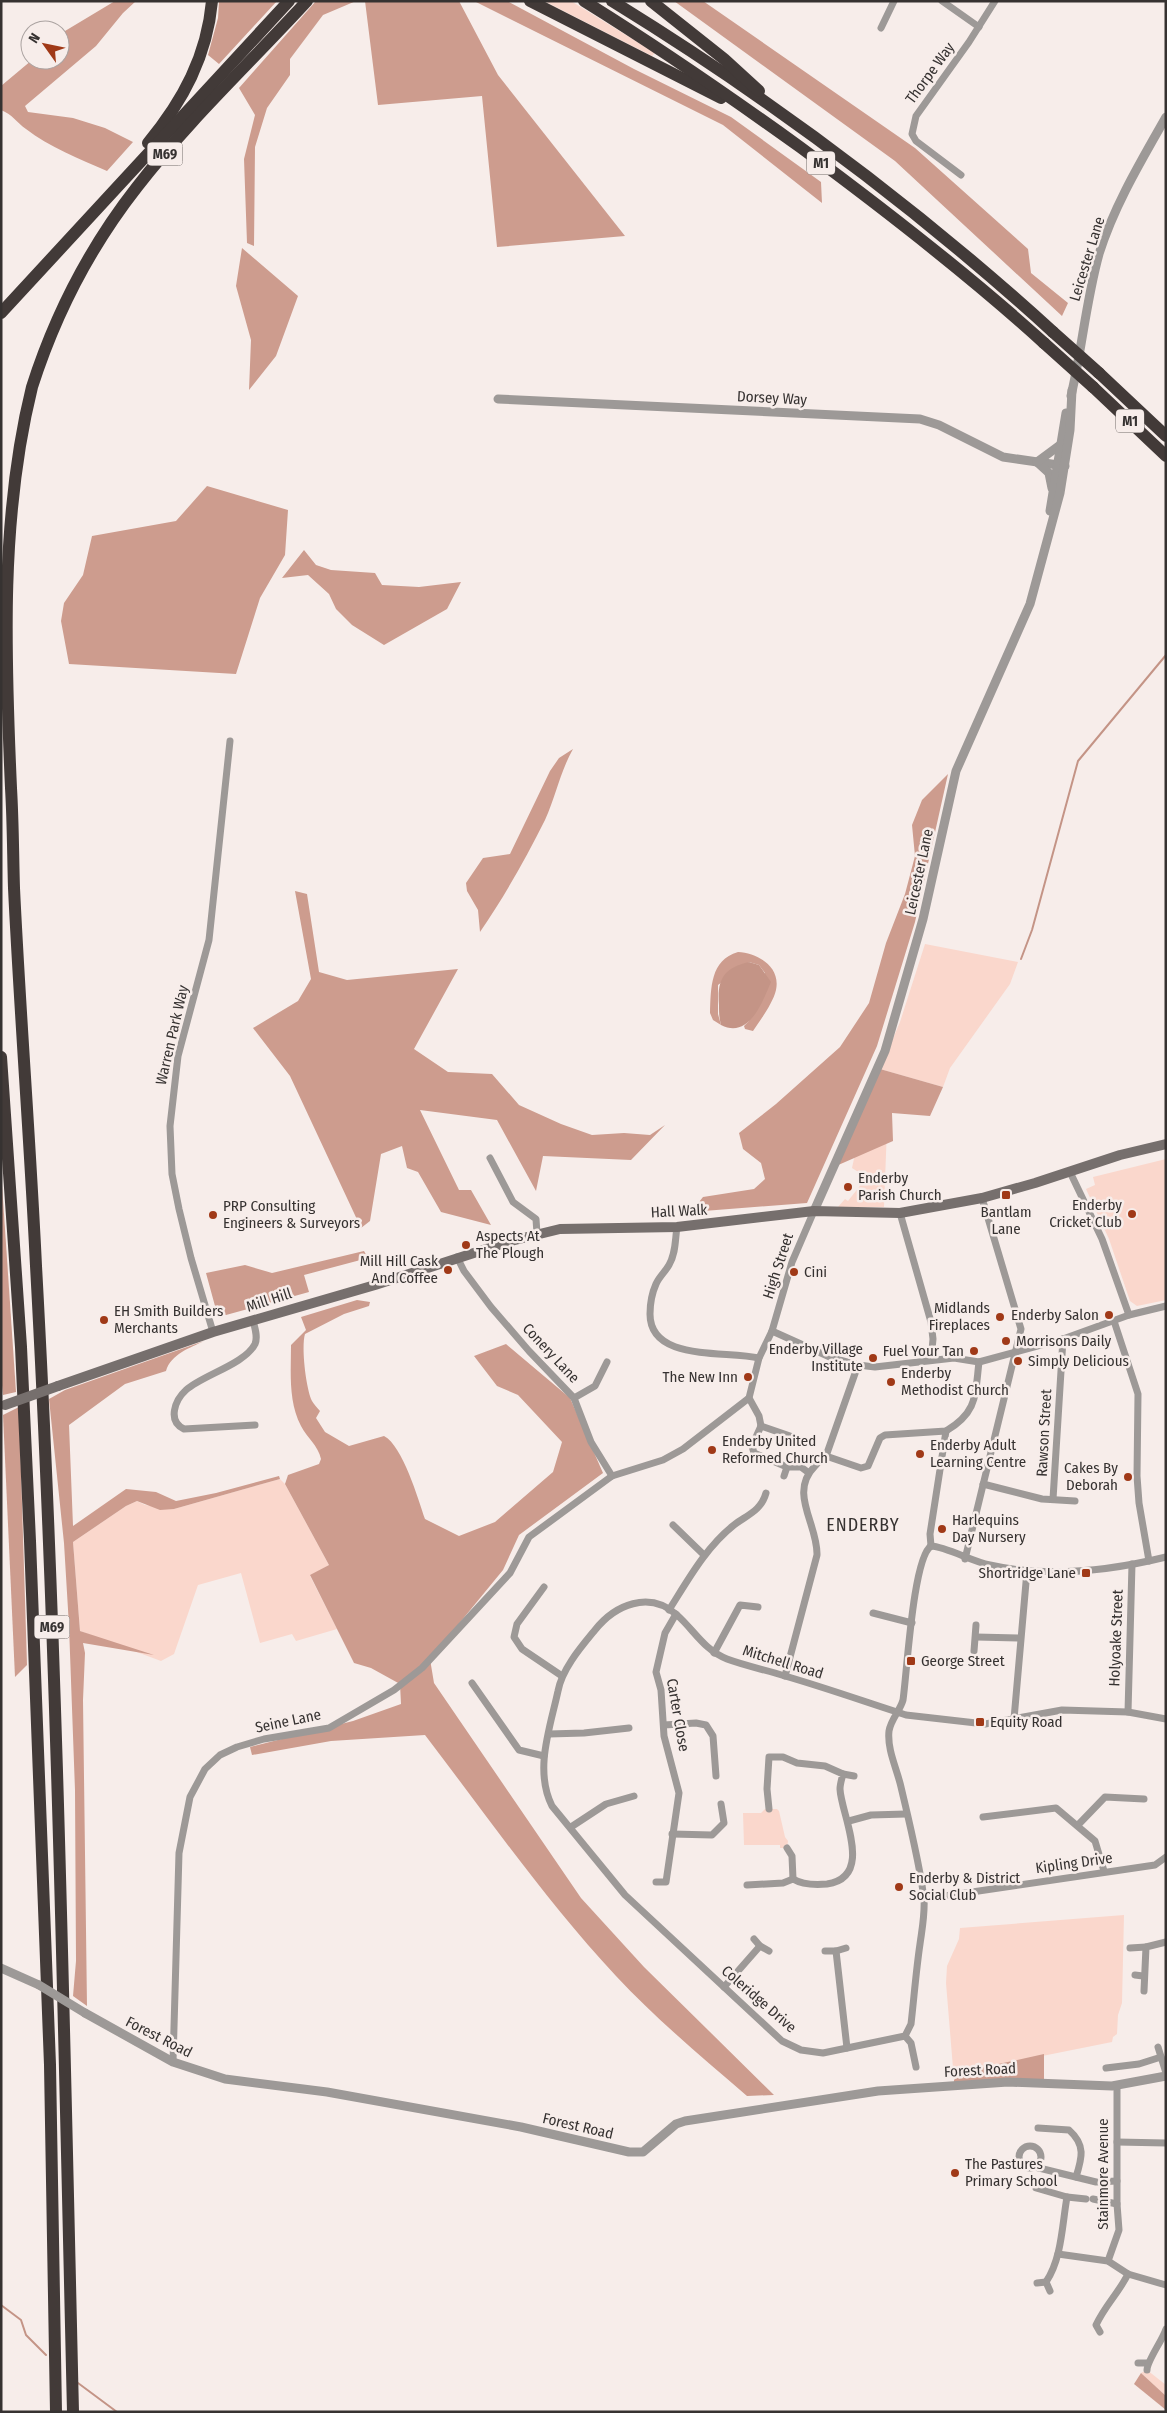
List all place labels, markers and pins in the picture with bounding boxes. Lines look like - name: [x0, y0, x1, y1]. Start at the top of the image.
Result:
- place label: Enderby Parish Church: [858, 1169, 942, 1204]
- marker: Enderby Parish Church: [842, 1181, 854, 1193]
- marker: Bantlam Lane: [1000, 1189, 1012, 1201]
- place label: Enderby Cricket Club: [1049, 1196, 1122, 1231]
- place label: PRP Consulting Engineers & Surveyors: [223, 1197, 360, 1232]
- place label: Bantlam Lane: [981, 1203, 1032, 1238]
- marker: Enderby Cricket Club: [1126, 1208, 1138, 1220]
- marker: PRP Consulting Engineers & Surveyors: [207, 1209, 219, 1221]
- place label: Aspects At The Plough: [476, 1227, 544, 1262]
- marker: Aspects At The Plough: [460, 1239, 472, 1251]
- place label: Mill Hill Cask And Coffee: [360, 1252, 438, 1287]
- place label: Cini: [804, 1263, 827, 1281]
- marker: Mill Hill Cask And Coffee: [442, 1264, 454, 1276]
- marker: Cini: [788, 1266, 800, 1278]
- place label: Midlands Fireplaces: [929, 1299, 990, 1334]
- place label: EH Smith Builders Merchants: [114, 1302, 223, 1337]
- place label: Enderby Salon: [1011, 1306, 1099, 1324]
- marker: Enderby Salon: [1103, 1309, 1115, 1321]
- marker: Midlands Fireplaces: [994, 1311, 1006, 1323]
- marker: EH Smith Builders Merchants: [98, 1314, 110, 1326]
- place label: Morrisons Daily: [1016, 1332, 1111, 1350]
- marker: Morrisons Daily: [1000, 1335, 1012, 1347]
- place label: Enderby Village Institute: [769, 1340, 863, 1375]
- place label: Fuel Your Tan: [883, 1342, 964, 1360]
- marker: Fuel Your Tan: [968, 1345, 980, 1357]
- marker: Enderby Village Institute: [867, 1352, 879, 1364]
- place label: Simply Delicious: [1028, 1352, 1129, 1370]
- marker: Simply Delicious: [1012, 1355, 1024, 1367]
- place label: Enderby Methodist Church: [901, 1364, 1009, 1399]
- place label: The New Inn: [663, 1368, 738, 1386]
- marker: The New Inn: [742, 1371, 754, 1383]
- marker: Enderby Methodist Church: [885, 1376, 897, 1388]
- place label: Enderby United Reformed Church: [722, 1432, 828, 1467]
- place label: Enderby Adult Learning Centre: [930, 1436, 1026, 1471]
- marker: Enderby United Reformed Church: [706, 1444, 718, 1456]
- marker: Enderby Adult Learning Centre: [914, 1448, 926, 1460]
- place label: Cakes By Deborah: [1064, 1459, 1118, 1494]
- marker: Cakes By Deborah: [1122, 1471, 1134, 1483]
- place label: Harlequins Day Nursery: [952, 1511, 1026, 1546]
- marker: Harlequins Day Nursery: [936, 1523, 948, 1535]
- place label: Shortridge Lane: [979, 1564, 1076, 1582]
- marker: Shortridge Lane: [1080, 1567, 1092, 1579]
- place label: George Street: [921, 1652, 1005, 1670]
- marker: George Street: [905, 1655, 917, 1667]
- place label: Equity Road: [990, 1713, 1063, 1731]
- marker: Equity Road: [974, 1716, 986, 1728]
- place label: Enderby & District Social Club: [909, 1869, 1020, 1904]
- marker: Enderby & District Social Club: [893, 1881, 905, 1893]
- place label: The Pastures Primary School: [965, 2155, 1057, 2190]
- marker: The Pastures Primary School: [949, 2167, 961, 2179]

